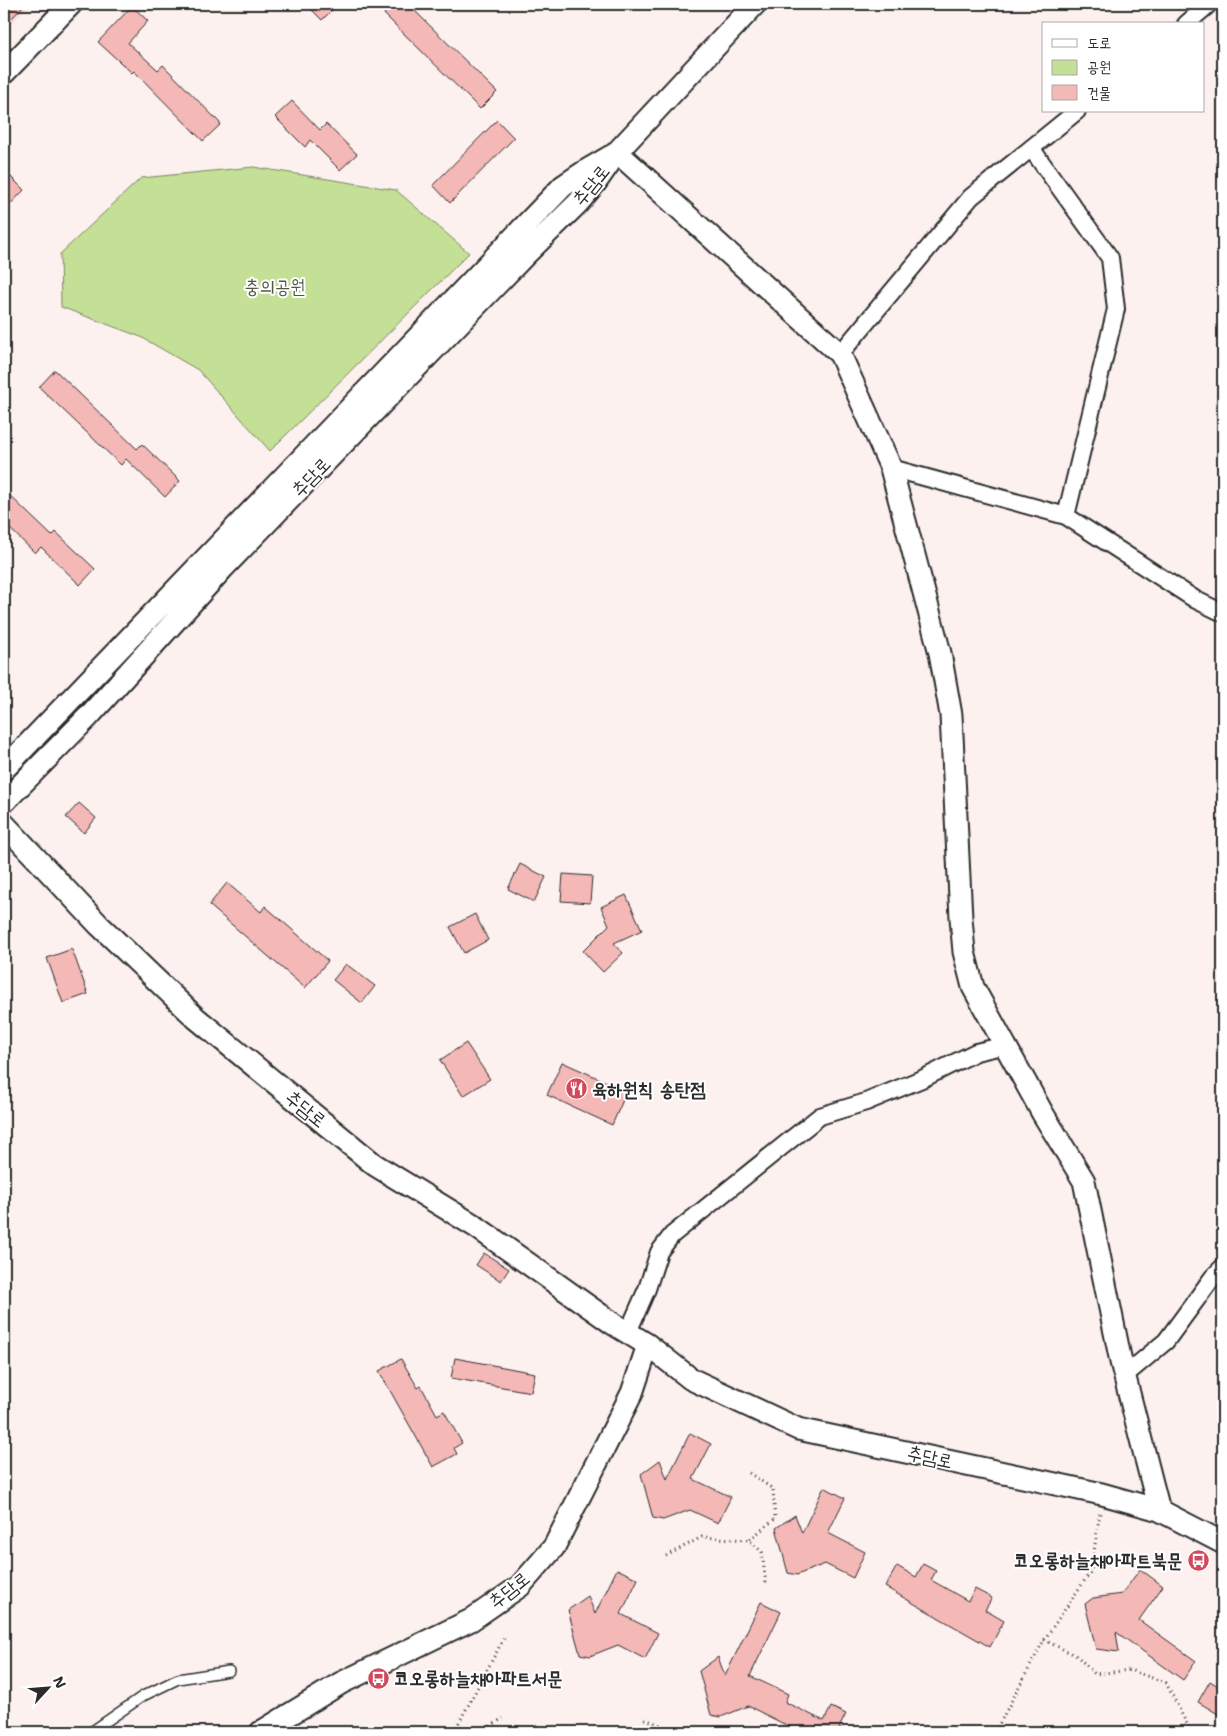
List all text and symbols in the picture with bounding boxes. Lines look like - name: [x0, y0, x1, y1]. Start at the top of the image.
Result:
- legend: [1042, 22, 1204, 112]
- text: 도로: [1087, 33, 1111, 53]
- text: 공원: [1087, 57, 1111, 77]
- text: 건물: [1087, 83, 1111, 103]
- street label: 추담로: [567, 159, 615, 211]
- park label: 충의공원: [244, 274, 306, 299]
- street label: 추담로: [286, 452, 336, 502]
- restaurant icon: 육하원칙 송탄점: [564, 1077, 588, 1101]
- place label: 육하원칙 송탄점: [592, 1077, 706, 1102]
- street label: 추담로: [280, 1085, 332, 1133]
- street label: 추담로: [905, 1440, 955, 1474]
- place label: 코오롱하늘채아파트북문: [1014, 1548, 1182, 1573]
- bus stop icon: 코오롱하늘채아파트북문: [1186, 1548, 1210, 1572]
- street label: 추담로: [483, 1566, 535, 1614]
- north arrow: [22, 1664, 72, 1714]
- bus stop icon: 코오롱하늘채아파트서문: [366, 1666, 390, 1690]
- place label: 코오롱하늘채아파트서문: [394, 1666, 562, 1691]
- text: N: [49, 1673, 70, 1691]

